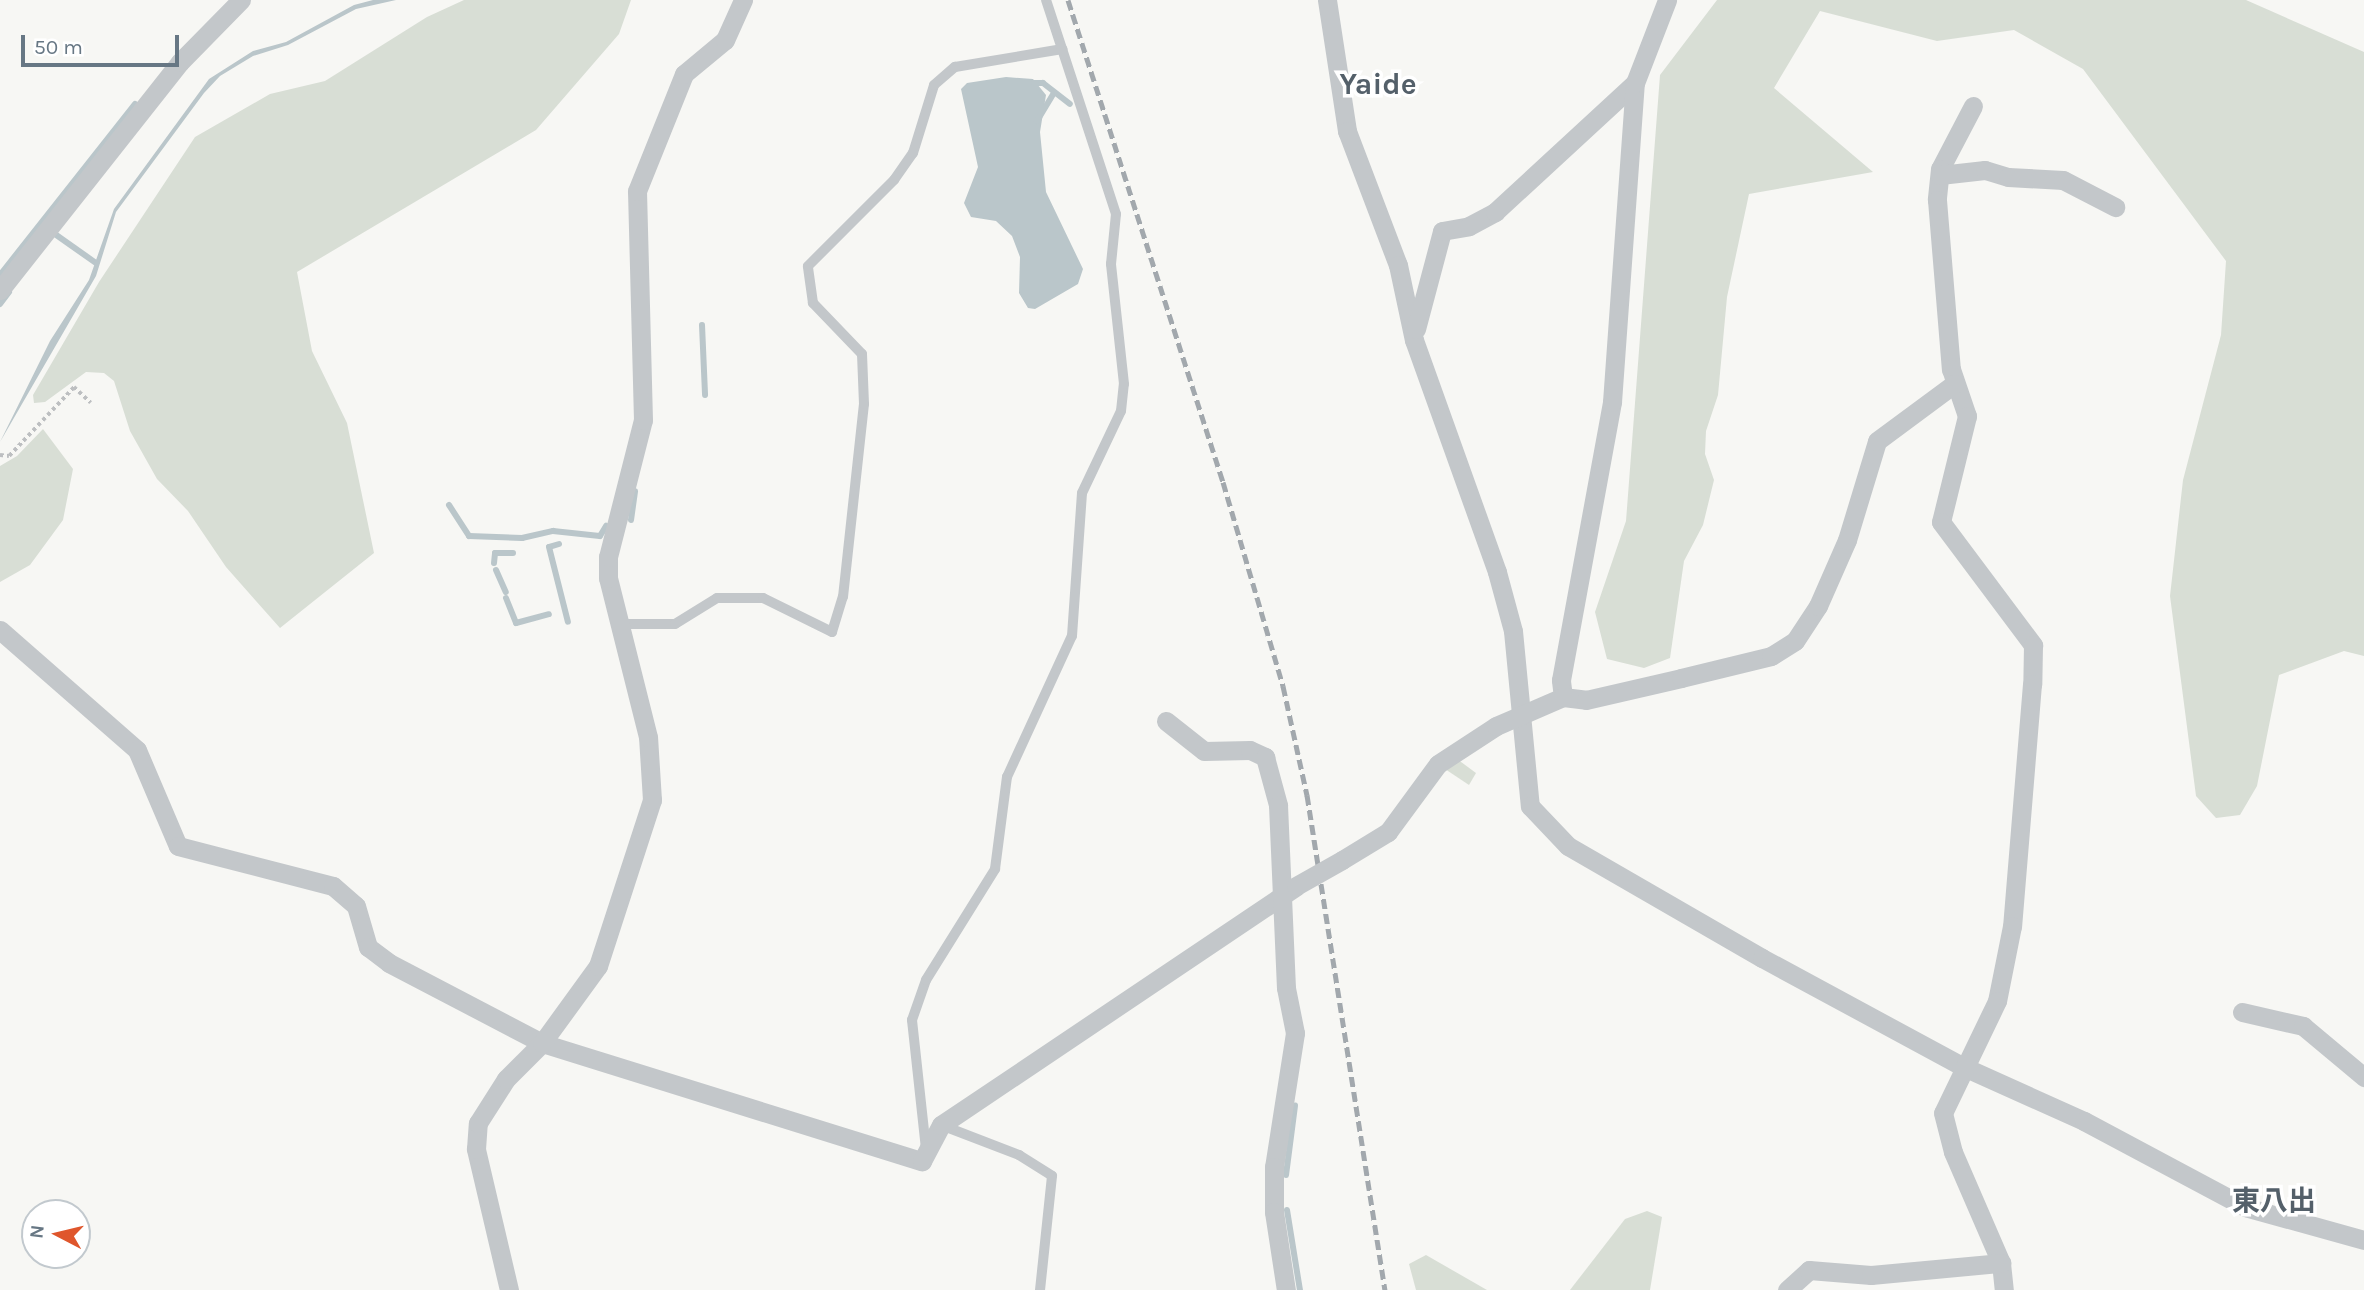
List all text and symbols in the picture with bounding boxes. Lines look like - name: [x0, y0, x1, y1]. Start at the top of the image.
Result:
- scale bar: [24, 21, 182, 65]
- text: 50 m: [34, 35, 83, 59]
- district label: Yaide: [1339, 66, 1417, 102]
- district label: 東八出: [2232, 1184, 2316, 1218]
- north arrow: [21, 1199, 91, 1269]
- text: N: [25, 1224, 49, 1240]

